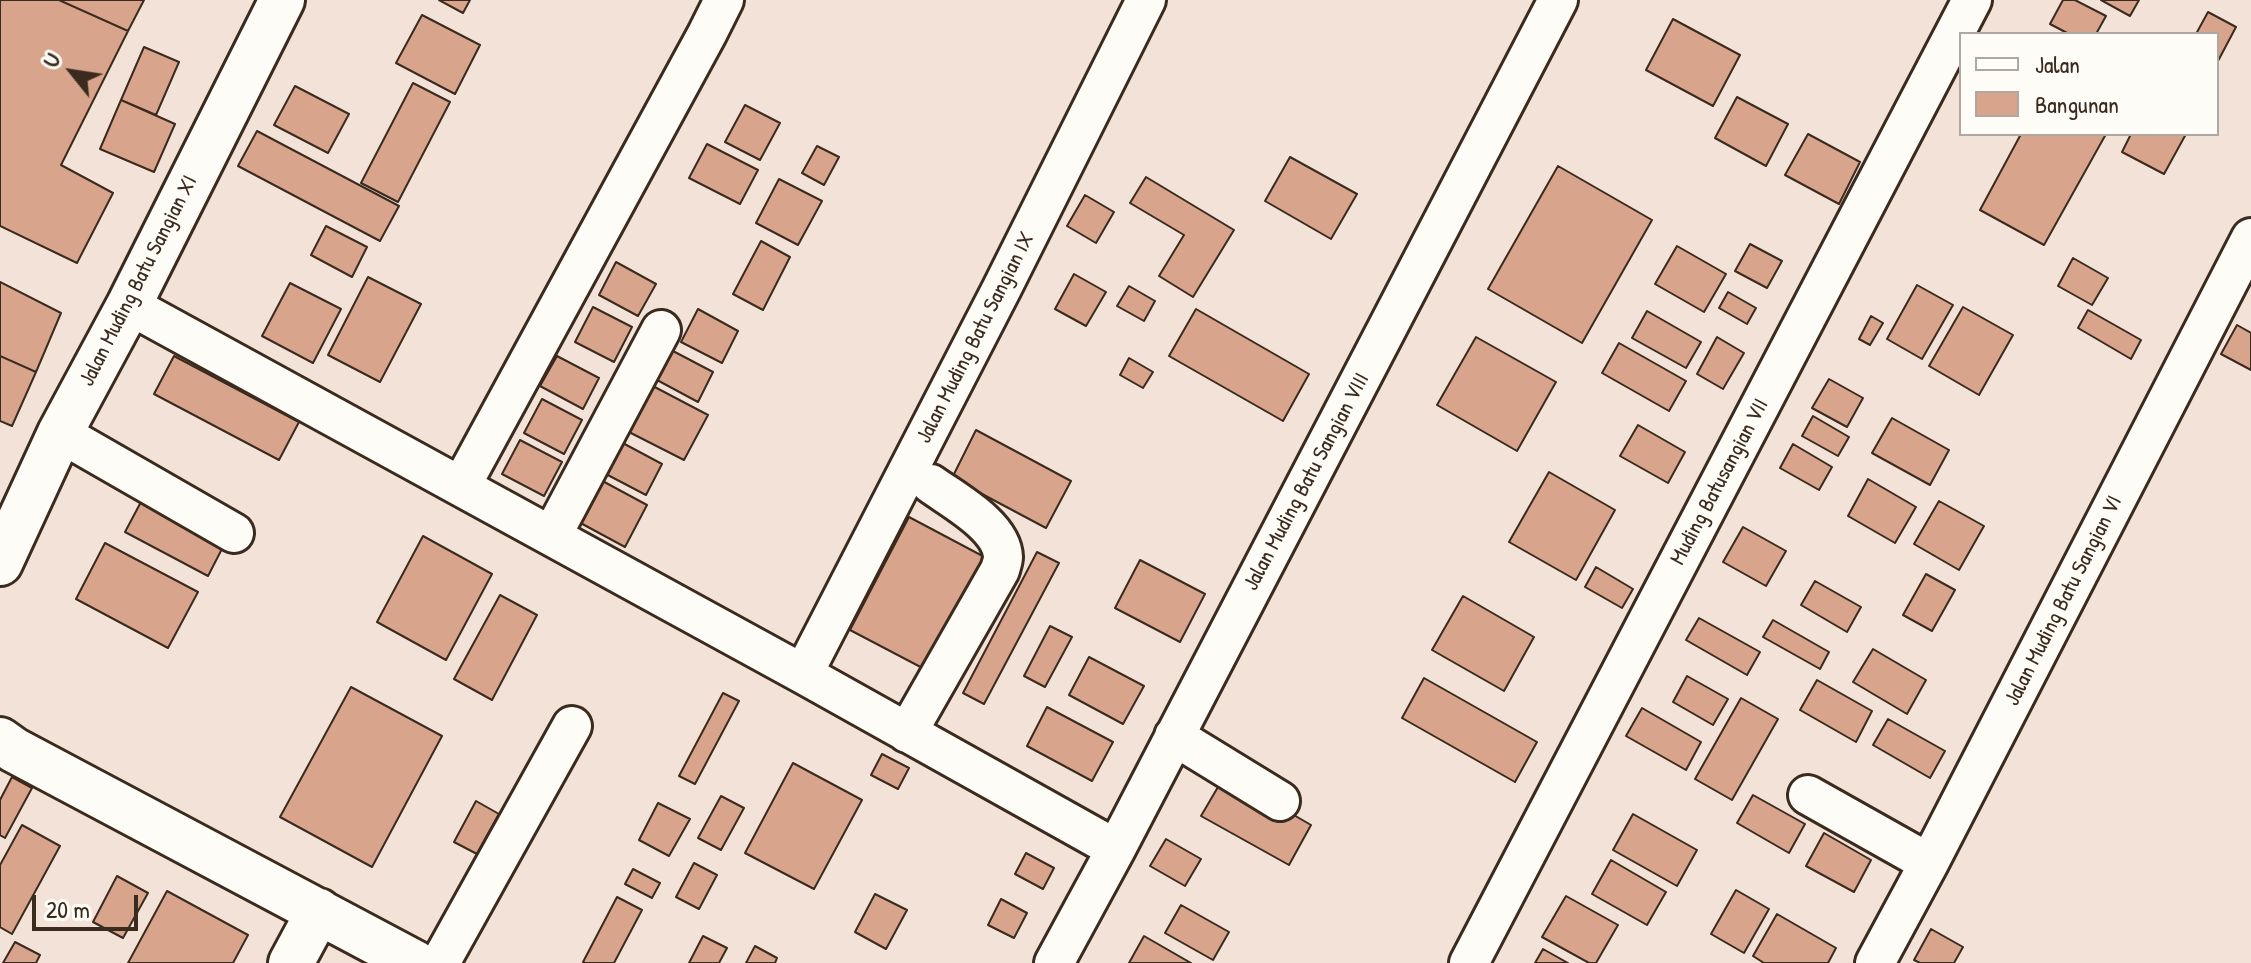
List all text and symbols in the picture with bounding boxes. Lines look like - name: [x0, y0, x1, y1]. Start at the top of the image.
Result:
- north arrow: [32, 32, 112, 112]
- legend: [1959, 32, 2219, 136]
- text: U: [35, 47, 67, 73]
- text: Jalan: [2035, 48, 2080, 80]
- text: Bangunan: [2035, 88, 2119, 120]
- street label: Jalan Muding Batu Sangian XI: [74, 171, 204, 391]
- street label: Jalan Muding Batu Sangian IX: [911, 228, 1041, 448]
- street label: Jalan Muding Batu Sangian VIII: [1238, 369, 1376, 595]
- street label: Muding Batusangian VII: [1665, 394, 1775, 570]
- street label: Jalan Muding Batu Sangian VI: [2000, 492, 2128, 710]
- scale bar: [36, 879, 142, 929]
- text: 20 m: [46, 893, 90, 925]

